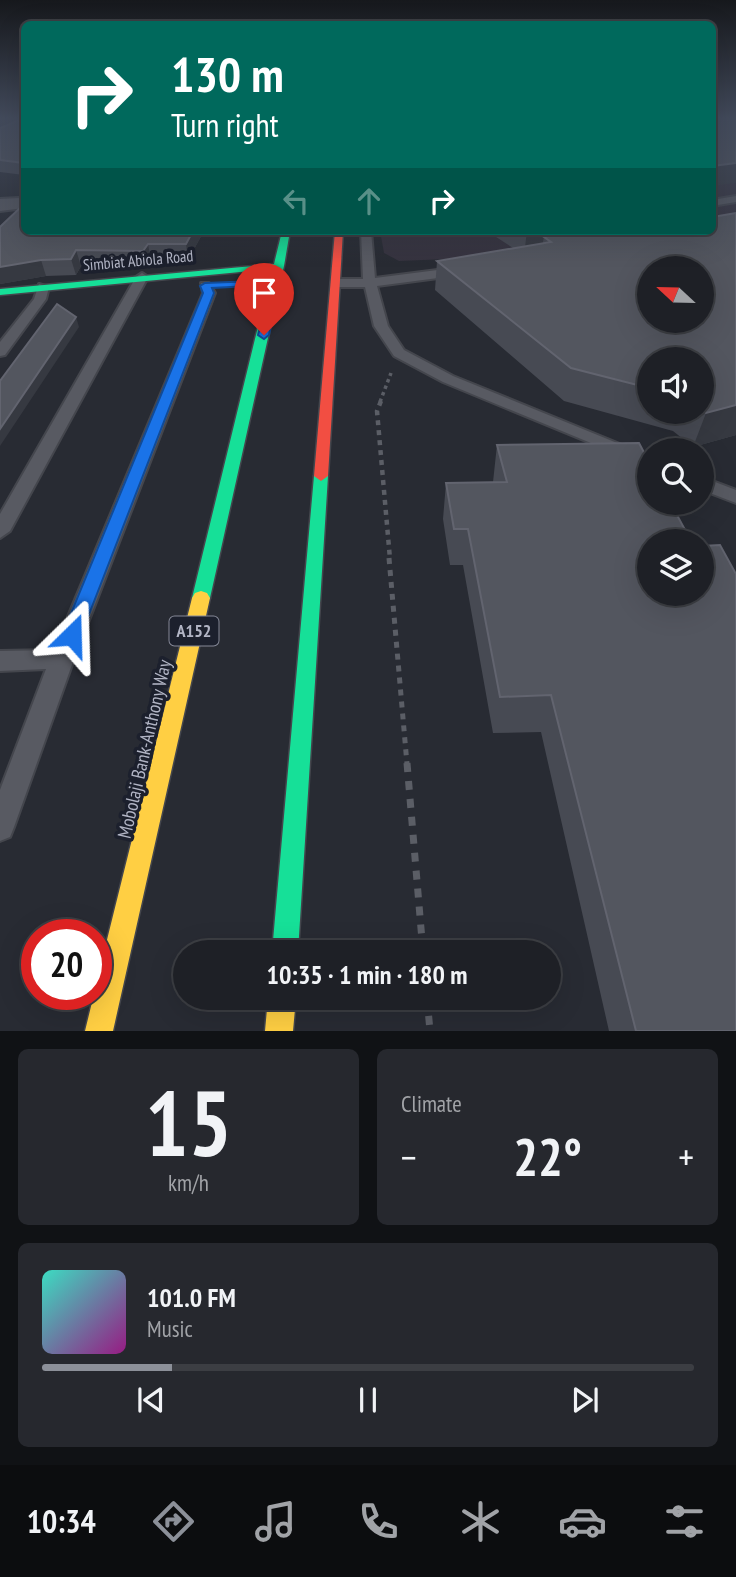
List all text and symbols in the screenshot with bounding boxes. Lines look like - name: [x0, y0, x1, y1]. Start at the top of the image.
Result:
- text: 130 m: [171, 42, 284, 106]
- icon: right: [56, 49, 147, 140]
- text: Turn right: [171, 104, 279, 146]
- icon: left: [277, 182, 315, 220]
- icon: ahead: [350, 182, 388, 220]
- icon: right: [423, 182, 461, 220]
- street label: Simbiat Abiola Road: [82, 245, 194, 275]
- north arrow: [637, 256, 714, 332]
- map controls: [637, 256, 714, 606]
- pin: [234, 263, 294, 335]
- icon: arrive: [245, 274, 283, 312]
- button: sound: [637, 347, 714, 424]
- button: search: [637, 438, 714, 515]
- button: layers: [637, 529, 714, 606]
- position arrow: [35, 598, 109, 672]
- road number: A152: [170, 616, 218, 646]
- street label: Mobolaji Bank-Anthony Way: [112, 656, 176, 841]
- speed limit sign: 20: [21, 919, 112, 1010]
- text: 10:35 · 1 min · 180 m: [267, 958, 467, 991]
- text: 15: [145, 1063, 232, 1181]
- text: Climate: [401, 1089, 462, 1118]
- text: 22°: [513, 1123, 582, 1190]
- text: −: [401, 1132, 417, 1181]
- text: +: [678, 1132, 694, 1181]
- text: km/h: [168, 1168, 209, 1197]
- text: 101.0 FM: [147, 1281, 236, 1314]
- text: Music: [147, 1314, 193, 1343]
- icon: previous: [132, 1381, 170, 1419]
- icon: pause: [349, 1381, 387, 1419]
- icon: next: [566, 1381, 604, 1419]
- icon: directions: [149, 1497, 198, 1546]
- icon: music: [251, 1497, 300, 1546]
- icon: phone: [354, 1497, 403, 1546]
- icon: climate: [456, 1497, 505, 1546]
- icon: car: [558, 1497, 607, 1546]
- icon: filters: [660, 1497, 709, 1546]
- text: 10:34: [27, 1500, 96, 1542]

